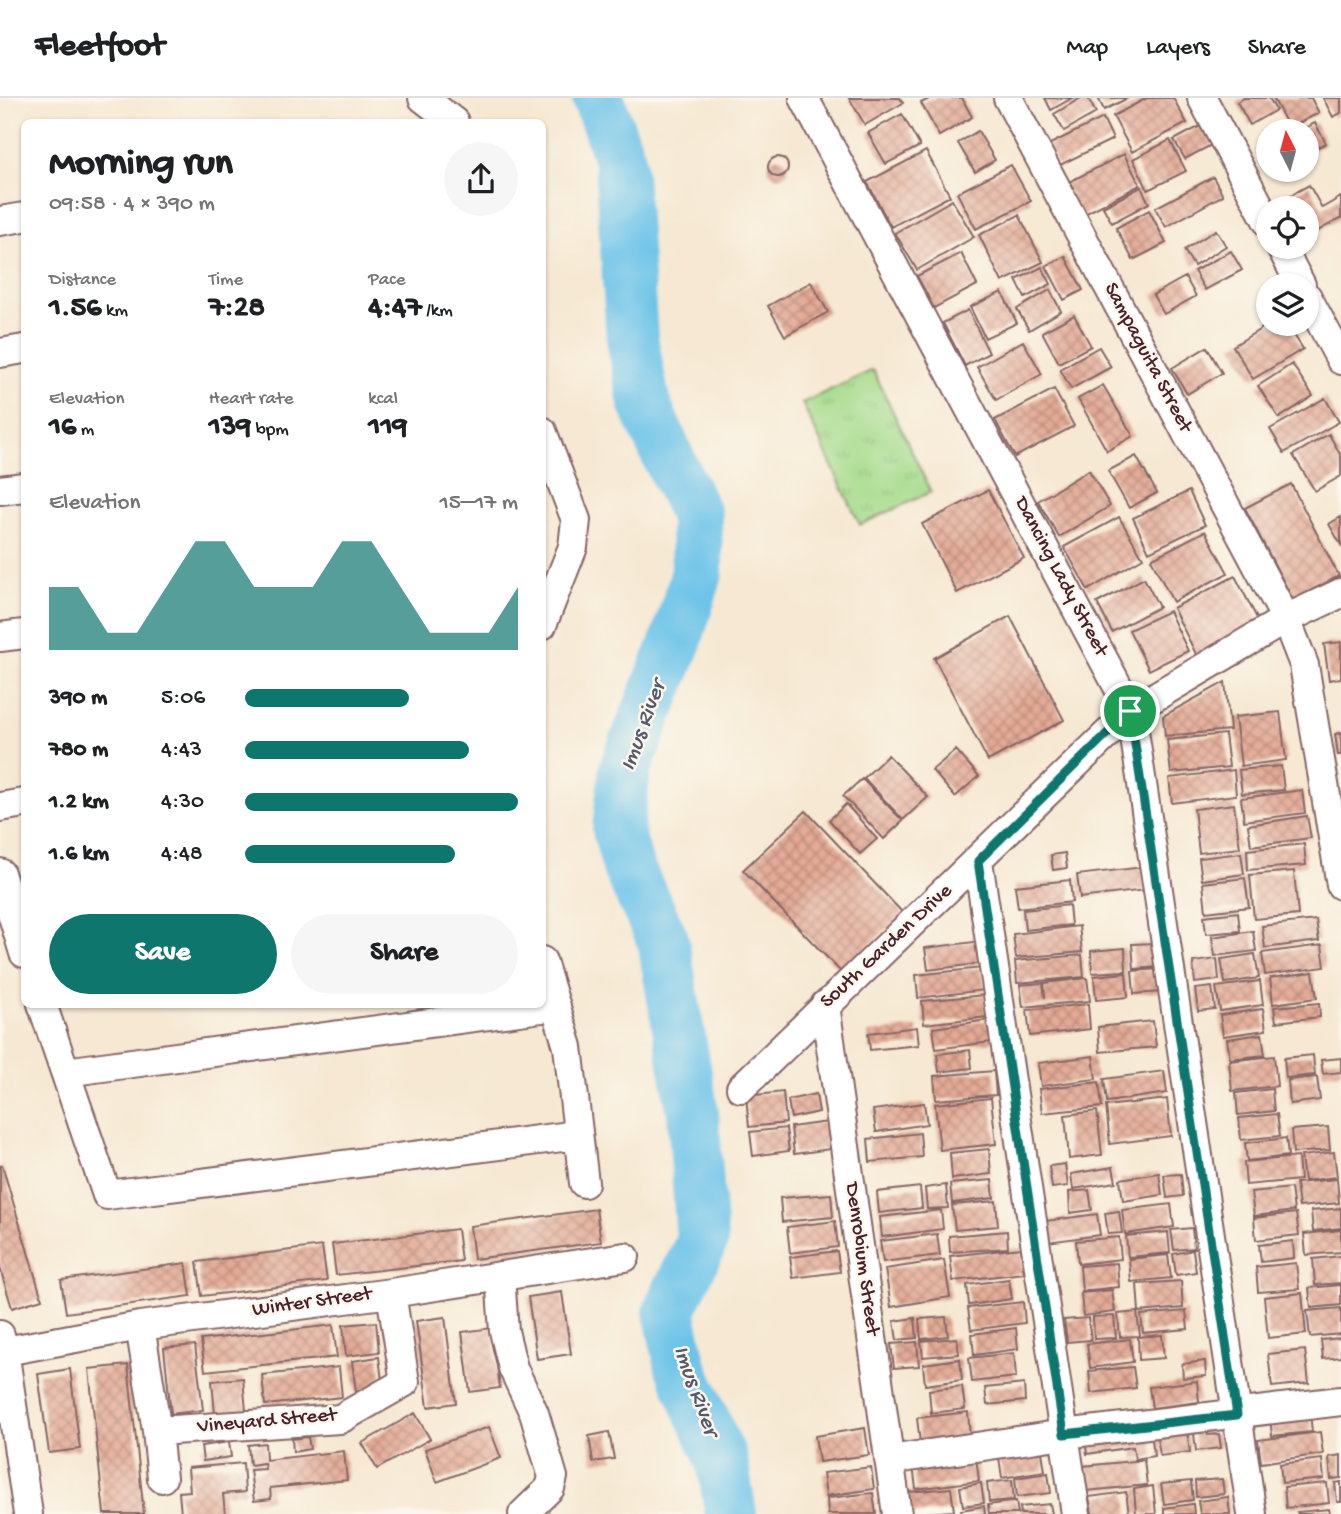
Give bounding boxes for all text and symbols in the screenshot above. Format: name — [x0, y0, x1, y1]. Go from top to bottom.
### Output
text: Fleetfoot — [35, 29, 165, 67]
text: Map — [1066, 34, 1108, 63]
text: Layers — [1146, 34, 1210, 63]
text: Share — [1248, 34, 1306, 63]
north arrow — [1256, 119, 1320, 182]
map controls — [1256, 119, 1319, 336]
button: share — [444, 142, 518, 216]
text: Morning run — [49, 143, 233, 187]
text: 09:58 · 4 × 390 m — [49, 191, 215, 218]
button: locate — [1256, 196, 1319, 259]
text: Distance — [49, 269, 116, 292]
text: Time — [209, 269, 243, 292]
text: Pace — [368, 269, 406, 292]
button: layers — [1256, 273, 1319, 336]
street label: Sampaguita Street — [1097, 279, 1198, 439]
text: 1.56 — [49, 292, 102, 327]
text: 7:28 — [209, 292, 265, 327]
text: 4:47 — [368, 292, 422, 327]
text: km — [102, 300, 128, 323]
text: /km — [422, 300, 453, 323]
text: Elevation — [49, 388, 125, 411]
text: Heart rate — [209, 388, 294, 411]
text: kcal — [368, 388, 398, 411]
text: 16 — [49, 411, 76, 446]
text: 139 — [209, 411, 251, 446]
text: 119 — [368, 411, 408, 446]
text: m — [76, 419, 94, 442]
text: bpm — [251, 419, 289, 442]
text: Elevation — [49, 490, 140, 517]
text: 15–17 m — [439, 490, 518, 517]
street label: Dancing Lady Street — [1007, 491, 1114, 663]
water label: Imus River — [615, 673, 674, 775]
pin — [1100, 681, 1160, 741]
text: 390 m — [49, 685, 107, 712]
text: 5:06 — [161, 685, 205, 712]
icon: arrive — [1111, 692, 1149, 730]
text: 780 m — [49, 737, 108, 764]
text: 4:43 — [161, 737, 202, 764]
text: 1.2 km — [49, 789, 109, 816]
text: 4:30 — [161, 789, 204, 816]
text: 1.6 km — [49, 841, 109, 868]
text: 4:48 — [161, 841, 203, 868]
street label: South Garden Drive — [816, 879, 959, 1015]
button: Save — [49, 914, 277, 994]
button: Share — [291, 914, 518, 994]
street label: Denrobium Street — [838, 1179, 884, 1339]
street label: Winter Street — [251, 1282, 376, 1324]
water label: Imus River — [666, 1342, 725, 1444]
street label: Vineyard Street — [195, 1403, 340, 1441]

